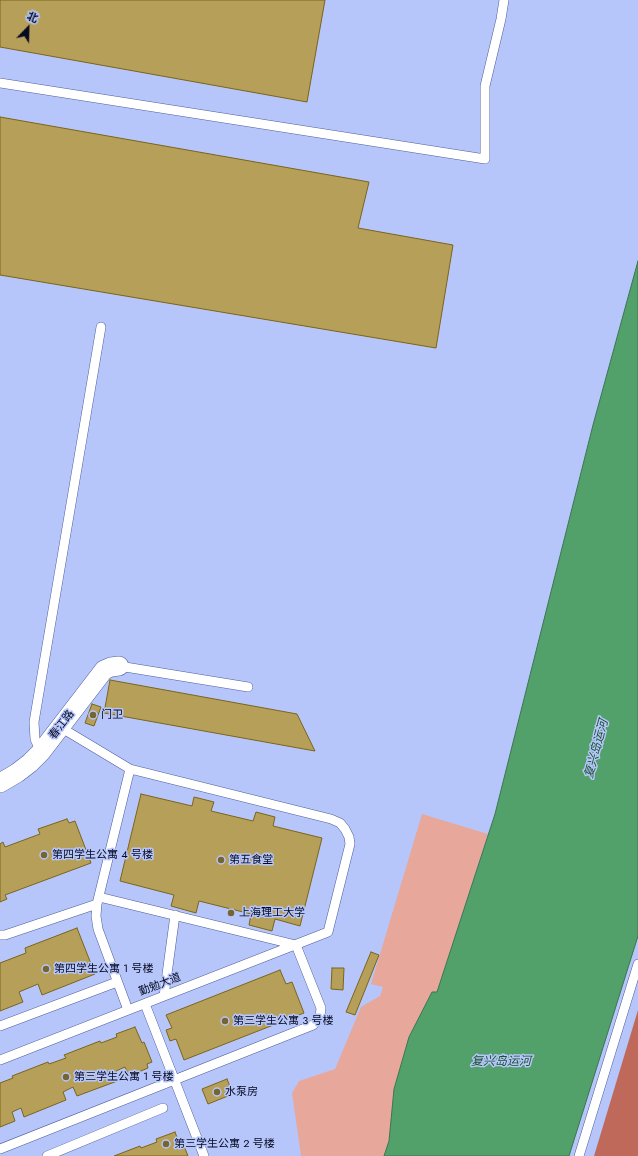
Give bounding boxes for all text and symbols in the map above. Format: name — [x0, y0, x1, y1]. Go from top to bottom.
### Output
text: 北 — [25, 7, 41, 26]
north arrow — [8, 8, 48, 48]
street label: 春江路 — [47, 708, 77, 742]
place label: 门卫 — [101, 708, 123, 722]
marker: 门卫 — [88, 710, 98, 720]
water label: 复兴岛运河 — [582, 718, 612, 780]
place label: 第四学生公寓 4 号楼 — [52, 848, 153, 862]
marker: 第四学生公寓 4 号楼 — [39, 850, 49, 860]
place label: 第五食堂 — [229, 853, 273, 867]
marker: 第五食堂 — [216, 855, 226, 865]
place label: 上海理工大学 — [239, 906, 305, 920]
marker: 上海理工大学 — [226, 908, 236, 918]
place label: 第四学生公寓 1 号楼 — [54, 962, 154, 976]
marker: 第四学生公寓 1 号楼 — [41, 964, 51, 974]
street label: 勤勉大道 — [137, 971, 183, 999]
place label: 第三学生公寓 3 号楼 — [233, 1014, 334, 1028]
marker: 第三学生公寓 3 号楼 — [220, 1016, 230, 1026]
water label: 复兴岛运河 — [471, 1055, 531, 1069]
place label: 第三学生公寓 1 号楼 — [74, 1070, 174, 1084]
marker: 第三学生公寓 1 号楼 — [61, 1072, 71, 1082]
place label: 水泵房 — [225, 1085, 258, 1099]
marker: 水泵房 — [212, 1087, 222, 1097]
place label: 第三学生公寓 2 号楼 — [174, 1137, 275, 1151]
marker: 第三学生公寓 2 号楼 — [161, 1139, 171, 1149]

